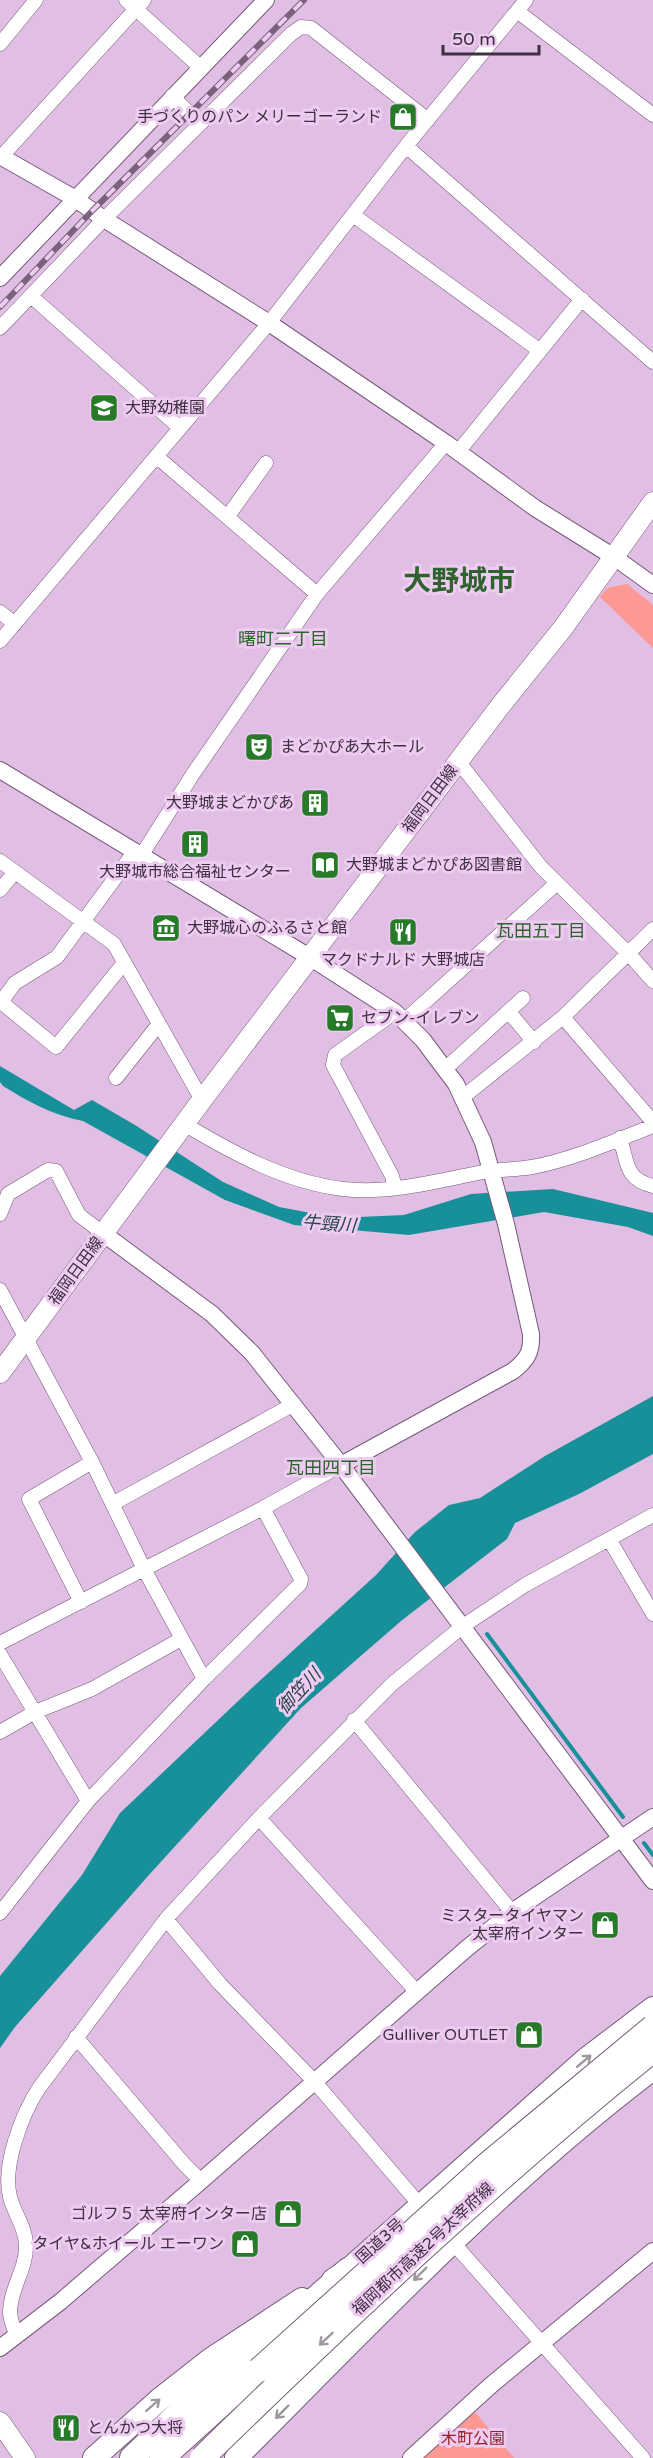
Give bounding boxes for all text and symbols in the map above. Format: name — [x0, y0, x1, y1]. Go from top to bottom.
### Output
scale bar — [443, 18, 539, 56]
text: 50 m — [452, 28, 496, 50]
shop icon: 手づくりのパン メリーゴーランド — [387, 101, 419, 133]
place label: 手づくりのパン メリーゴーランド — [137, 107, 382, 127]
school or university icon: 大野幼稚園 — [88, 392, 120, 424]
place label: 大野幼稚園 — [125, 398, 205, 418]
district label: 大野城市 — [403, 564, 515, 598]
district label: 曙町二丁目 — [238, 628, 328, 650]
theatre icon: まどかぴあ大ホール — [243, 731, 275, 763]
place label: まどかぴあ大ホール — [280, 737, 424, 757]
street label: 福岡日田線 — [398, 761, 462, 837]
building icon: 大野城まどかぴあ — [299, 787, 331, 819]
place label: 大野城まどかぴあ — [166, 793, 294, 813]
building icon: 大野城市総合福祉センター — [179, 828, 211, 860]
library icon: 大野城まどかぴあ図書館 — [309, 849, 341, 881]
place label: 大野城まどかぴあ図書館 — [346, 855, 522, 875]
place label: 大野城市総合福祉センター — [99, 862, 291, 882]
museum icon: 大野城心のふるさと館 — [150, 912, 182, 944]
restaurant icon: マクドナルド 大野城店 — [387, 916, 419, 948]
place label: 大野城心のふるさと館 — [187, 918, 347, 938]
district label: 瓦田五丁目 — [496, 920, 586, 942]
place label: マクドナルド 大野城店 — [321, 950, 485, 970]
supermarket icon: セブン-イレブン — [324, 1002, 356, 1034]
place label: セブン-イレブン — [361, 1008, 480, 1028]
water label: 牛頸川 — [301, 1211, 359, 1237]
street label: 福岡日田線 — [44, 1233, 108, 1309]
district label: 瓦田四丁目 — [286, 1457, 376, 1479]
water label: 御笠川 — [273, 1662, 327, 1718]
place label: ミスタータイヤマン 太宰府インター — [440, 1906, 584, 1944]
shop icon: ミスタータイヤマン 太宰府インター — [589, 1909, 621, 1941]
shop icon: Gulliver OUTLET — [513, 2019, 545, 2051]
place label: Gulliver OUTLET — [382, 2025, 508, 2045]
one-way arrow — [576, 2055, 592, 2068]
street label: 福岡都市高速2号太宰府線 — [348, 2178, 498, 2320]
shop icon: ゴルフ５ 太宰府インター店 — [272, 2198, 304, 2230]
place label: ゴルフ５ 太宰府インター店 — [71, 2204, 267, 2224]
street label: 国道3号 — [352, 2214, 408, 2268]
shop icon: タイヤ&ホイール エーワン — [229, 2228, 261, 2260]
place label: タイヤ&ホイール エーワン — [33, 2234, 224, 2254]
one-way arrow — [413, 2267, 428, 2282]
one-way arrow — [319, 2332, 334, 2346]
one-way arrow — [146, 2398, 161, 2412]
one-way arrow — [275, 2404, 289, 2419]
restaurant icon: とんかつ大将 — [50, 2412, 82, 2444]
place label: とんかつ大将 — [87, 2418, 183, 2438]
park label: 木町公園 — [441, 2429, 505, 2449]

